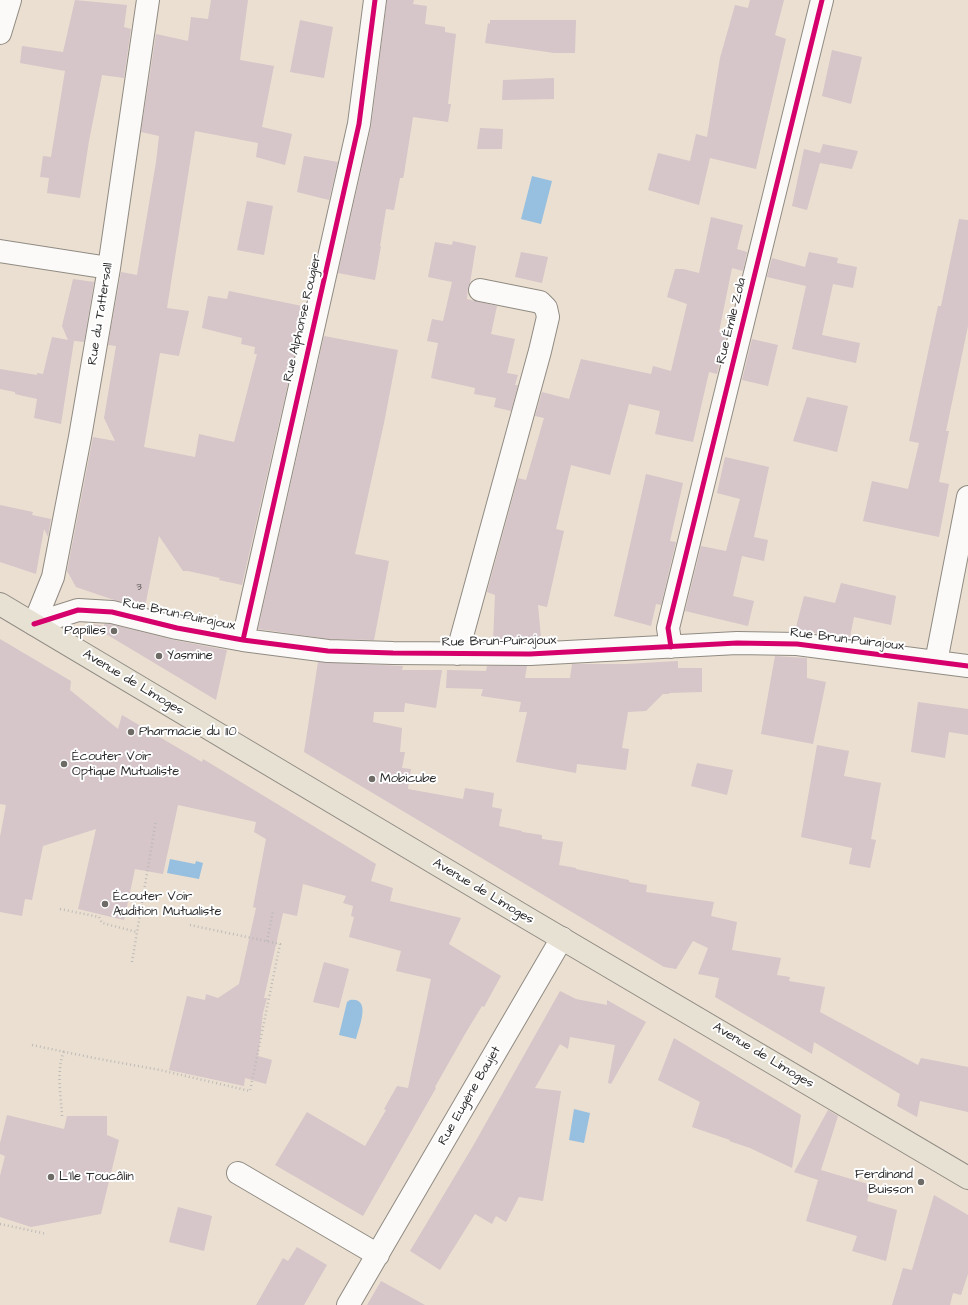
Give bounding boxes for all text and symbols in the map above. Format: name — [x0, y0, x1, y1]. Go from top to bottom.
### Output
street label: Rue Alphonse Rougier — [281, 253, 325, 383]
street label: Rue du Tattersall — [85, 262, 117, 366]
street label: Rue Émile Zola — [714, 276, 750, 366]
house number: 3 — [136, 581, 142, 595]
street label: Rue Brun-Puirajoux — [121, 595, 237, 635]
place label: Papilles — [64, 623, 106, 639]
street label: Rue Brun-Puirajoux — [789, 625, 905, 655]
marker: Papilles — [109, 626, 119, 636]
street label: Rue Brun-Puirajoux — [442, 633, 556, 651]
street label: Avenue de Limoges — [80, 647, 186, 719]
place label: Yasmine — [167, 648, 213, 664]
marker: Yasmine — [154, 651, 164, 661]
place label: Pharmacie du 110 — [139, 724, 237, 740]
marker: Pharmacie du 110 — [126, 727, 136, 737]
place label: Écouter Voir Optique Mutualiste — [72, 749, 179, 780]
marker: Écouter Voir Optique Mutualiste — [59, 759, 69, 769]
place label: Mobicube — [380, 771, 436, 787]
marker: Mobicube — [367, 774, 377, 784]
street label: Avenue de Limoges — [430, 856, 536, 928]
place label: Écouter Voir Audition Mutualiste — [113, 889, 221, 920]
marker: Écouter Voir Audition Mutualiste — [100, 899, 110, 909]
street label: Avenue de Limoges — [710, 1020, 816, 1092]
street label: Rue Eugène Baujet — [435, 1044, 505, 1148]
place label: Ferdinand Buisson — [855, 1167, 913, 1198]
place label: L’Ile Toucâlin — [59, 1169, 134, 1185]
marker: L’Ile Toucâlin — [46, 1172, 56, 1182]
marker: Ferdinand Buisson — [916, 1177, 926, 1187]

